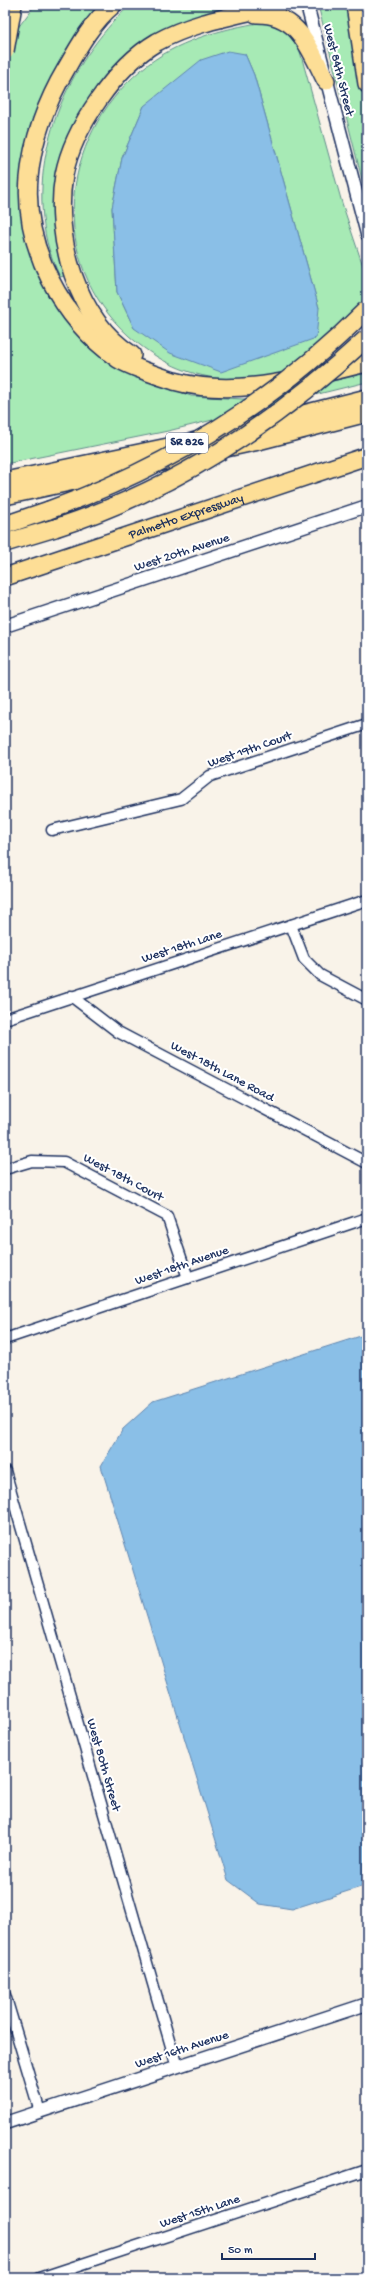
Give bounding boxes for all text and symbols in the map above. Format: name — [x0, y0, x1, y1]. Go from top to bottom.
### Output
street label: West 84th Street — [319, 22, 357, 119]
road number: SR 826 — [166, 433, 208, 453]
street label: Palmetto Expressway — [126, 490, 246, 543]
street label: West 20th Avenue — [133, 530, 232, 575]
street label: West 19th Court — [206, 728, 296, 771]
street label: West 18th Lane — [140, 927, 224, 967]
street label: West 18th Lane Road — [168, 1038, 278, 1106]
street label: West 18th Court — [80, 1151, 167, 1206]
street label: West 18th Avenue — [133, 1243, 231, 1289]
street label: West 80th Street — [83, 1717, 124, 1815]
street label: West 16th Avenue — [133, 2028, 231, 2072]
street label: West 15th Lane — [158, 2192, 242, 2232]
scale bar — [222, 2235, 315, 2261]
text: 50 m — [228, 2244, 253, 2258]

